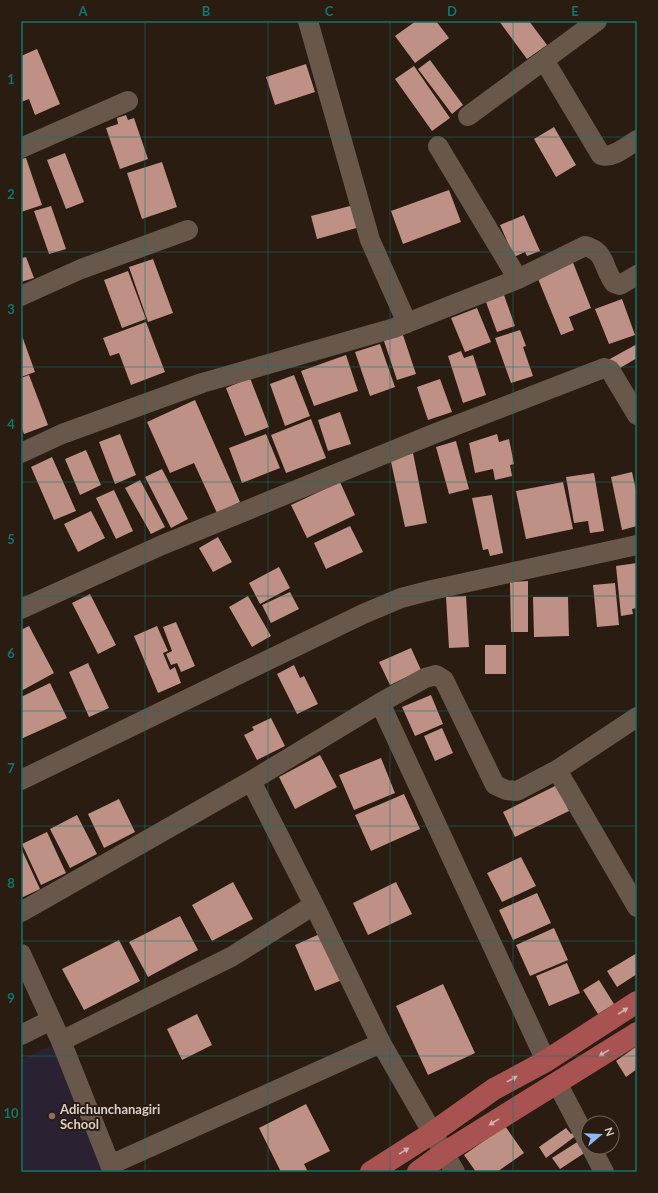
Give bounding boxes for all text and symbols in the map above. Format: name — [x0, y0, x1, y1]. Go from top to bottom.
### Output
text: A — [77, 3, 88, 19]
text: B — [202, 3, 211, 19]
text: C — [325, 3, 334, 19]
text: D — [447, 3, 457, 19]
text: E — [571, 3, 579, 19]
text: 1 — [7, 71, 15, 87]
text: 2 — [7, 186, 15, 202]
text: 3 — [7, 301, 15, 317]
text: 4 — [7, 416, 15, 432]
text: 5 — [7, 531, 15, 547]
text: 6 — [7, 645, 15, 661]
text: 7 — [7, 760, 15, 776]
text: 8 — [7, 875, 15, 891]
text: 9 — [7, 990, 15, 1006]
one-way arrow — [618, 1007, 628, 1015]
one-way arrow — [598, 1050, 610, 1057]
one-way arrow — [506, 1076, 518, 1082]
place label: Adichunchanagiri School — [59, 1101, 160, 1132]
text: 10 — [3, 1105, 19, 1121]
marker: Adichunchanagiri School — [47, 1111, 57, 1121]
north arrow — [580, 1115, 620, 1155]
one-way arrow — [488, 1119, 500, 1126]
text: N — [602, 1125, 617, 1138]
one-way arrow — [398, 1147, 410, 1154]

